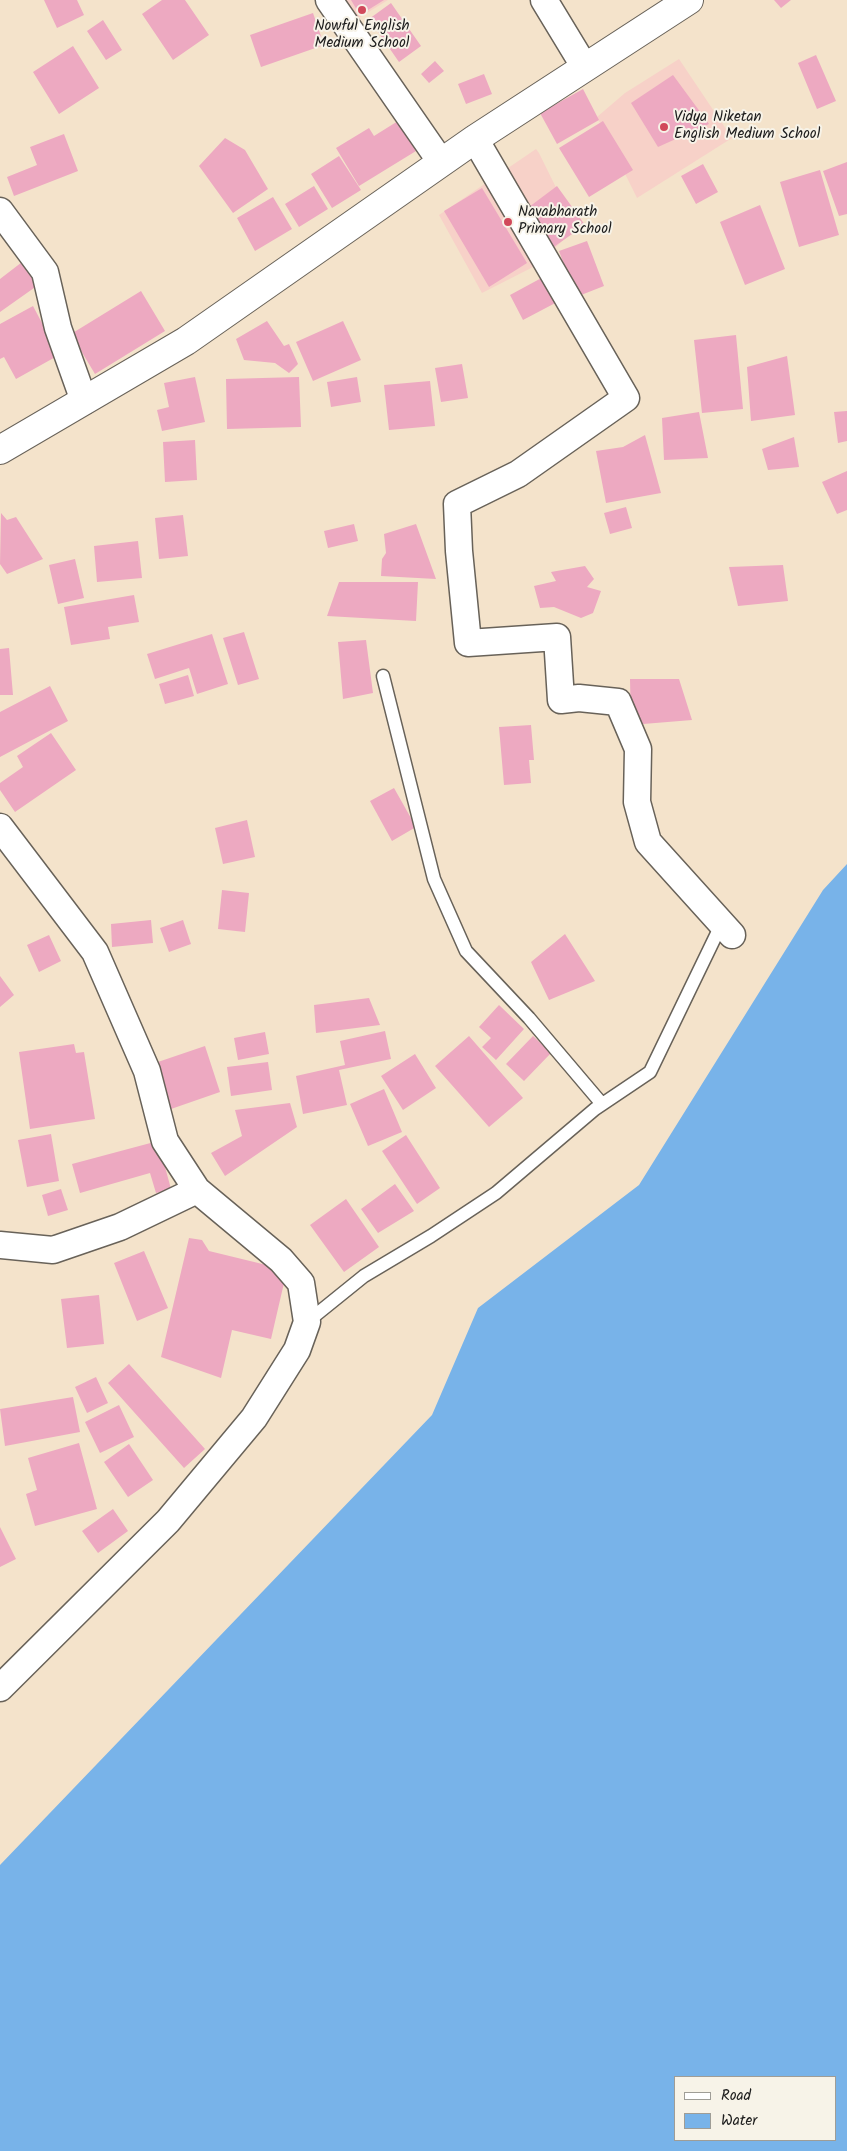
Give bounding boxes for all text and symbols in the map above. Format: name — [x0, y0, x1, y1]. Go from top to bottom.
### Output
marker: Nowful English Medium School — [356, 4, 368, 16]
place label: Nowful English Medium School — [314, 18, 410, 53]
place label: Vidya Niketan English Medium School — [674, 109, 820, 144]
marker: Vidya Niketan English Medium School — [658, 121, 670, 133]
place label: Navabharath Primary School — [518, 204, 612, 239]
marker: Navabharath Primary School — [502, 216, 514, 228]
legend — [674, 2076, 837, 2141]
text: Road — [721, 2084, 751, 2108]
text: Water — [721, 2109, 757, 2133]

